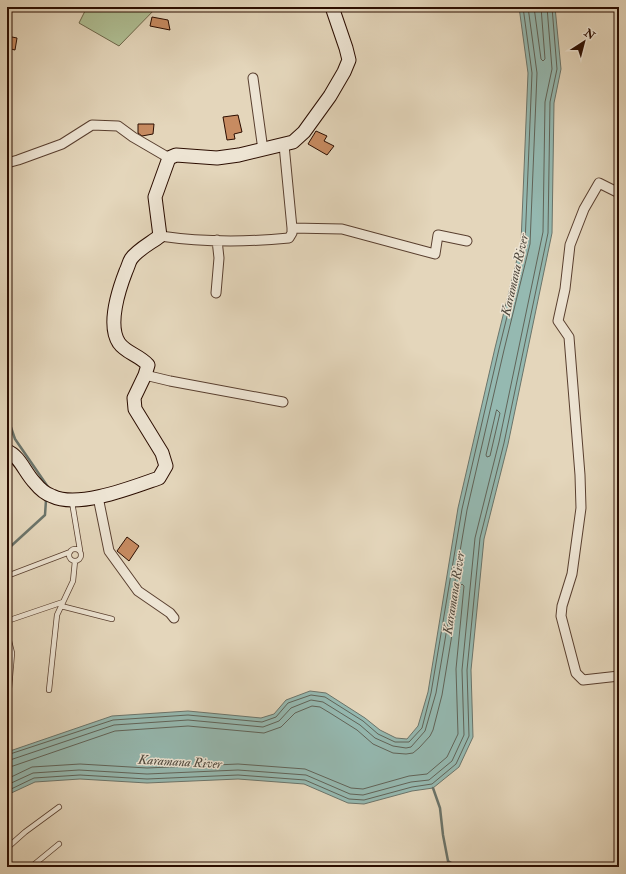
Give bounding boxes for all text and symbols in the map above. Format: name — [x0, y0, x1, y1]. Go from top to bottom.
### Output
north arrow — [564, 22, 604, 62]
text: N — [581, 26, 598, 43]
water label: Karamana River — [498, 231, 532, 319]
water label: Karamana River — [439, 549, 469, 637]
water label: Karamana River — [137, 752, 223, 772]

